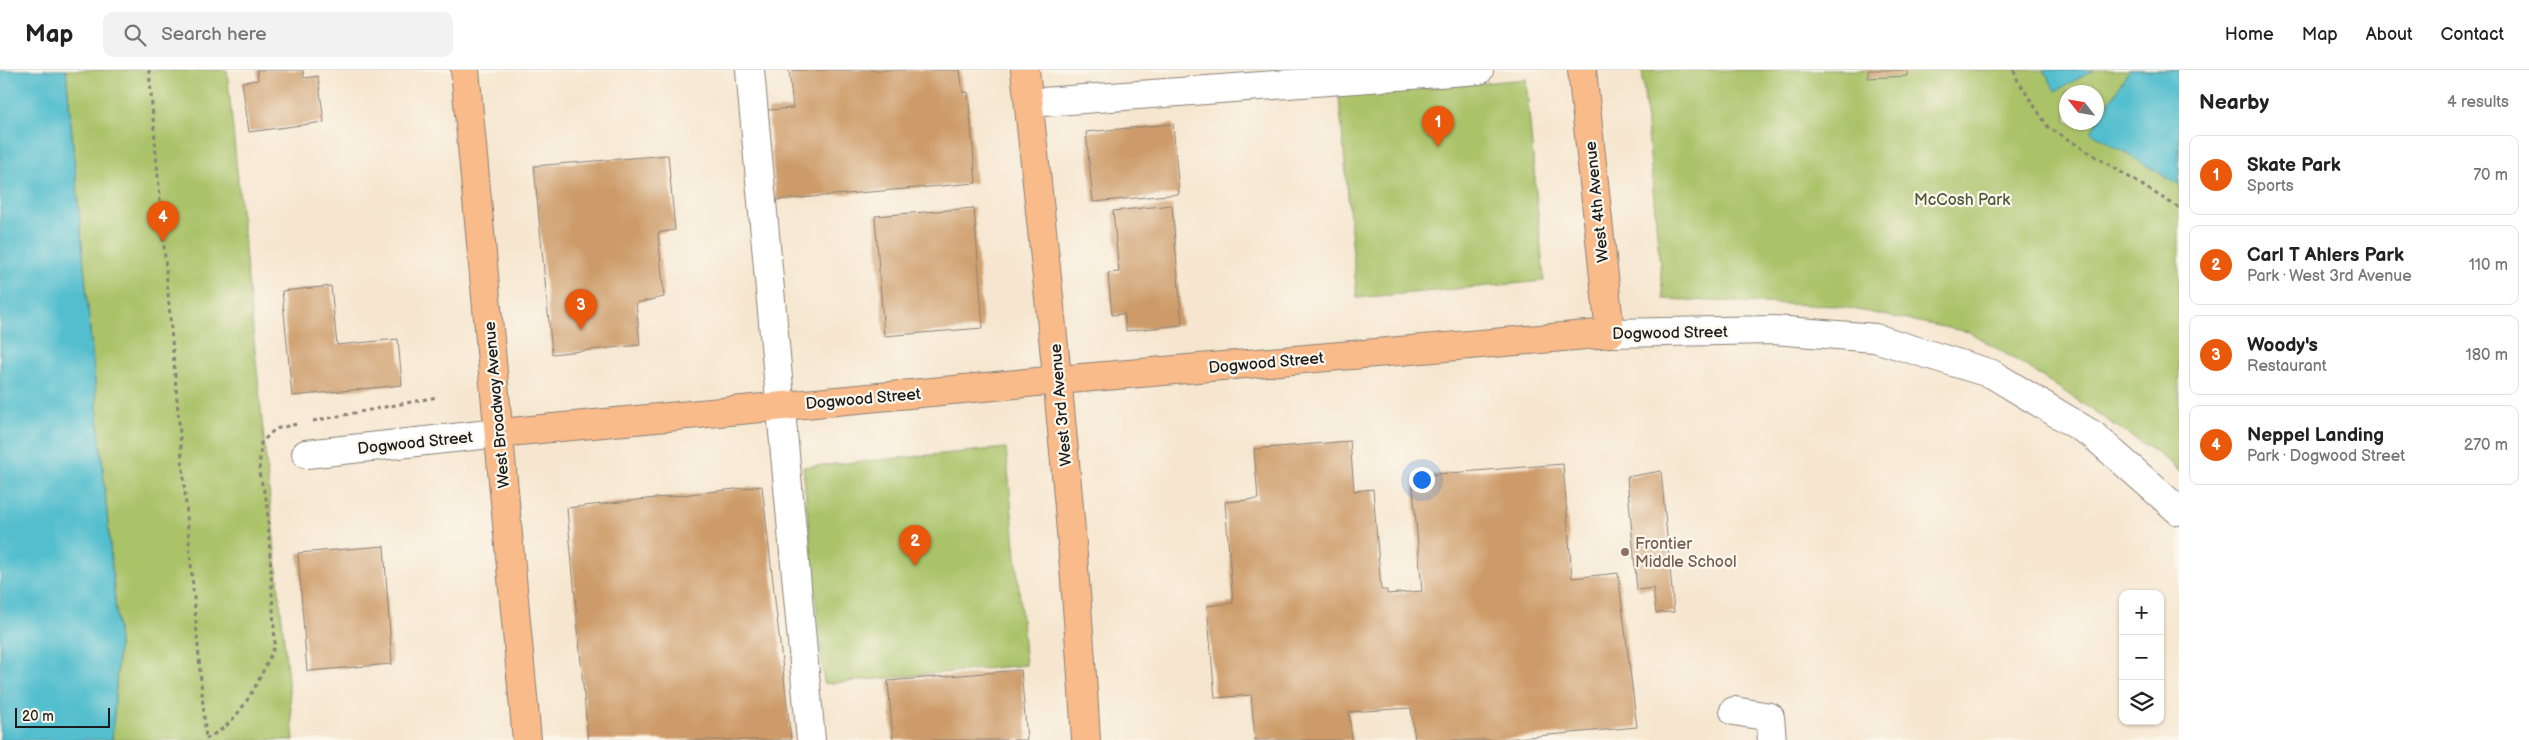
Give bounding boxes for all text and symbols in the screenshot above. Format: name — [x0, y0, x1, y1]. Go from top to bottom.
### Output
search box — [103, 12, 453, 57]
text: Map — [25, 20, 73, 49]
icon: search — [121, 21, 149, 49]
text: Search here — [161, 23, 267, 46]
text: Home — [2225, 24, 2274, 45]
text: Map — [2302, 24, 2338, 45]
text: About — [2366, 24, 2413, 45]
text: Contact — [2441, 24, 2504, 45]
north arrow — [2059, 85, 2104, 130]
text: Nearby — [2199, 90, 2269, 115]
text: 4 results — [2447, 93, 2509, 112]
pin: 1 — [1422, 106, 1454, 147]
street label: West 4th Avenue — [1582, 140, 1613, 263]
text: Skate Park — [2247, 154, 2341, 177]
text: 1 — [2213, 166, 2219, 185]
text: 70 m — [2473, 166, 2508, 185]
text: Sports — [2247, 177, 2294, 196]
park label: McCosh Park — [1914, 191, 2010, 210]
pin: 4 — [147, 201, 179, 242]
text: Carl T Ahlers Park — [2247, 244, 2404, 267]
text: 2 — [2211, 256, 2221, 275]
text: 110 m — [2469, 256, 2508, 275]
text: Park · West 3rd Avenue — [2247, 267, 2412, 286]
pin: 3 — [565, 289, 597, 330]
street label: West Broadway Avenue — [481, 320, 514, 489]
street label: Dogwood Street — [1612, 323, 1728, 344]
text: Woody's — [2247, 334, 2318, 357]
street label: West 3rd Avenue — [1047, 342, 1076, 467]
text: 3 — [2211, 346, 2221, 365]
text: 180 m — [2466, 346, 2508, 365]
street label: Dogwood Street — [1208, 349, 1325, 378]
text: Restaurant — [2247, 357, 2327, 376]
street label: Dogwood Street — [805, 385, 922, 414]
text: Neppel Landing — [2247, 424, 2384, 447]
street label: Dogwood Street — [357, 428, 474, 459]
text: 4 — [2211, 436, 2221, 455]
text: 270 m — [2464, 436, 2508, 455]
text: Park · Dogwood Street — [2247, 447, 2405, 466]
your location — [1409, 467, 1435, 493]
pin: 2 — [899, 525, 931, 566]
place label: Frontier Middle School — [1635, 535, 1737, 572]
marker: Frontier Middle School — [1619, 546, 1631, 558]
map controls — [2119, 590, 2164, 725]
button: + — [2119, 590, 2164, 635]
button: − — [2119, 635, 2164, 680]
button: layers — [2119, 680, 2164, 725]
scale bar — [15, 705, 110, 728]
text: 20 m — [22, 708, 54, 725]

